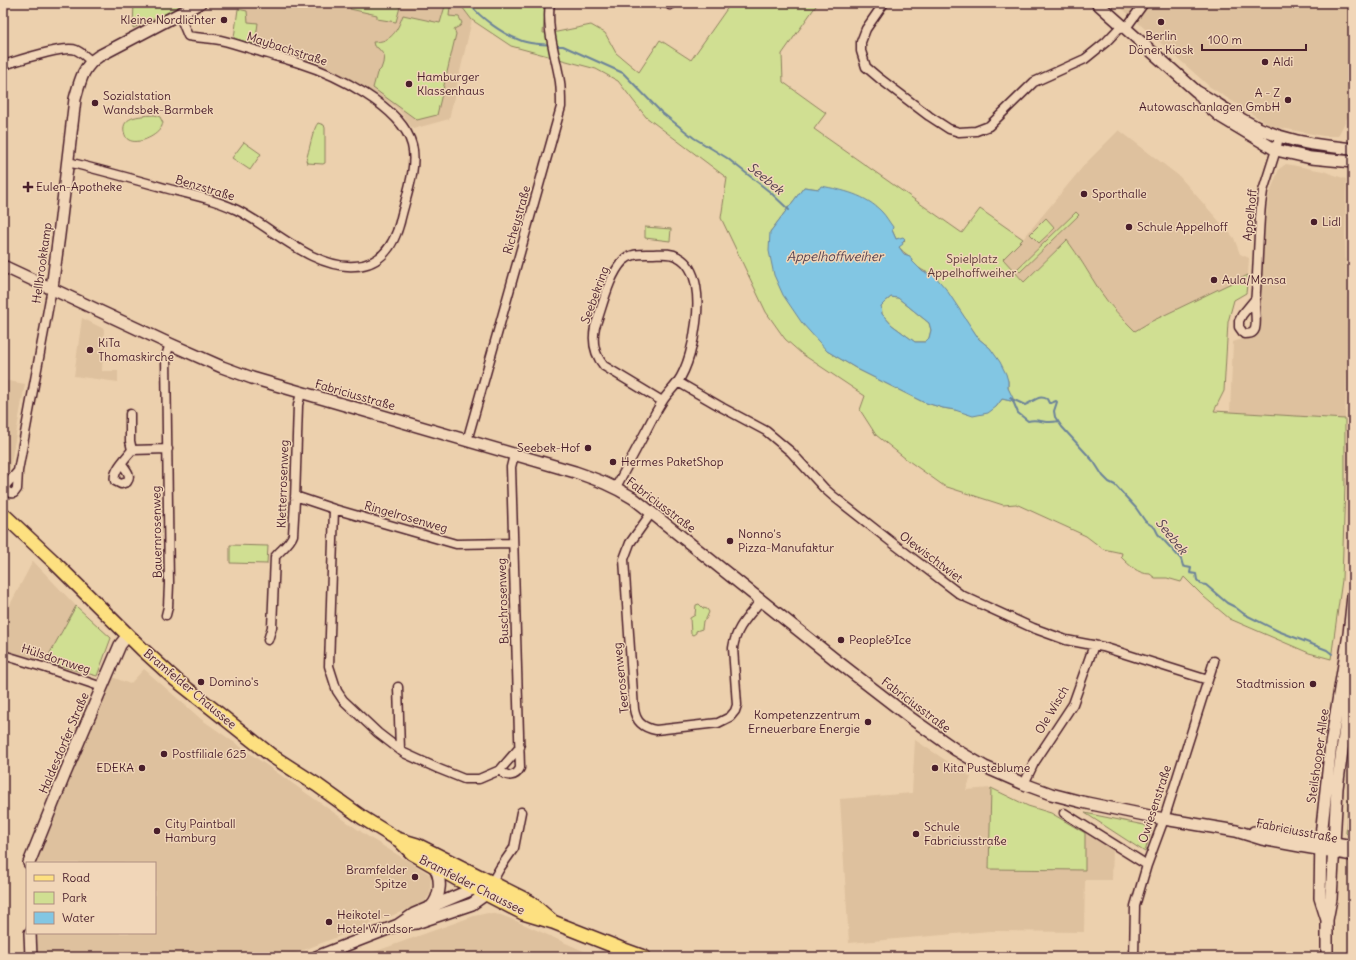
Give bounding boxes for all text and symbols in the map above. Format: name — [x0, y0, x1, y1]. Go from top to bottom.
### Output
place label: Kleine Nordlichter — [120, 12, 216, 27]
marker: Kleine Nordlichter — [219, 15, 229, 25]
marker: Berlin Döner Kiosk — [1156, 17, 1166, 27]
scale bar — [1202, 26, 1306, 52]
street label: Maybachstraße — [245, 28, 329, 69]
place label: Berlin Döner Kiosk — [1129, 28, 1193, 57]
text: 100 m — [1208, 32, 1242, 47]
place label: Aldi — [1273, 54, 1293, 69]
marker: Aldi — [1260, 57, 1270, 67]
place label: Hamburger Klassenhaus — [417, 69, 484, 98]
marker: Hamburger Klassenhaus — [404, 79, 414, 89]
place label: A - Z Autowaschanlagen GmbH — [1139, 85, 1280, 114]
place label: Sozialstation Wandsbek-Barmbek — [103, 88, 213, 117]
marker: A - Z Autowaschanlagen GmbH — [1283, 95, 1293, 105]
marker: Sozialstation Wandsbek-Barmbek — [90, 98, 100, 108]
water label: Seebek — [744, 159, 788, 199]
street label: Benzstraße — [174, 171, 237, 204]
place label: Eulen-Apotheke — [36, 179, 122, 194]
marker: Eulen-Apotheke — [23, 182, 33, 192]
street label: Richeystraße — [500, 184, 533, 256]
place label: Sporthalle — [1092, 186, 1147, 201]
street label: Appelhoff — [1239, 187, 1260, 242]
marker: Sporthalle — [1079, 189, 1089, 199]
place label: Lidl — [1322, 214, 1341, 229]
marker: Lidl — [1309, 217, 1319, 227]
place label: Schule Appelhoff — [1137, 219, 1229, 234]
street label: Hellbrookkamp — [28, 221, 55, 304]
marker: Schule Appelhoff — [1124, 222, 1134, 232]
water label: Appelhoffweiher — [787, 248, 885, 265]
park label: Spielplatz Appelhoffweiher — [928, 251, 1017, 280]
street label: Seebekring — [577, 264, 612, 326]
place label: Aula/Mensa — [1222, 272, 1286, 287]
marker: Aula/Mensa — [1209, 275, 1219, 285]
place label: KiTa Thomaskirche — [98, 335, 174, 364]
marker: KiTa Thomaskirche — [85, 345, 95, 355]
street label: Fabriciusstraße — [313, 376, 397, 413]
street label: Kletterrosenweg — [273, 439, 292, 529]
place label: Seebek-Hof — [517, 440, 581, 455]
marker: Seebek-Hof — [583, 443, 593, 453]
place label: Hermes PaketShop — [621, 454, 724, 469]
marker: Hermes PaketShop — [608, 457, 618, 467]
street label: Fabriciusstraße — [624, 474, 699, 535]
street label: Bauernrosenweg — [148, 485, 165, 579]
street label: Ringelrosenweg — [363, 497, 450, 536]
water label: Seebek — [1152, 515, 1192, 559]
place label: Nonno's Pizza-Manufaktur — [738, 526, 834, 555]
street label: Olewischtwiet — [897, 528, 966, 585]
marker: Nonno's Pizza-Manufaktur — [725, 536, 735, 546]
street label: Buschrosenweg — [493, 558, 512, 644]
place label: People&Ice — [849, 632, 911, 647]
marker: People&Ice — [836, 635, 846, 645]
street label: Hülsdornweg — [20, 640, 93, 677]
street label: Teerosenweg — [609, 642, 632, 714]
street label: Bramfelder Chaussee — [141, 645, 240, 732]
place label: Domino's — [209, 674, 259, 689]
street label: Fabriciusstraße — [879, 674, 954, 735]
place label: Stadtmission — [1236, 676, 1305, 691]
marker: Domino's — [196, 677, 206, 687]
marker: Stadtmission — [1308, 679, 1318, 689]
street label: Ole Wisch — [1031, 683, 1072, 736]
street label: Haldesdorfer Straße — [35, 690, 92, 796]
place label: Kompetenzzentrum Erneuerbare Energie — [748, 707, 860, 736]
street label: Steilshooper Allee — [1303, 708, 1332, 804]
marker: Kompetenzzentrum Erneuerbare Energie — [863, 717, 873, 727]
place label: Postfiliale 625 — [172, 746, 247, 761]
marker: Postfiliale 625 — [159, 749, 169, 759]
place label: EDEKA — [96, 760, 134, 775]
place label: Kita Pusteblume — [943, 760, 1030, 775]
marker: EDEKA — [137, 763, 147, 773]
marker: Kita Pusteblume — [930, 763, 940, 773]
street label: Owiesenstraße — [1135, 763, 1174, 845]
street label: Fabriciusstraße — [1255, 815, 1339, 846]
place label: City Paintball Hamburg — [165, 816, 236, 845]
place label: Schule Fabriciusstraße — [924, 819, 1007, 848]
marker: City Paintball Hamburg — [152, 826, 162, 836]
marker: Schule Fabriciusstraße — [911, 829, 921, 839]
street label: Bramfelder Chaussee — [417, 851, 527, 918]
legend — [26, 862, 156, 934]
place label: Bramfelder Spitze — [346, 862, 407, 891]
text: Road — [62, 870, 90, 885]
marker: Bramfelder Spitze — [410, 872, 420, 882]
text: Park — [62, 890, 87, 905]
place label: Heikotel – Hotel Windsor — [337, 907, 413, 936]
text: Water — [62, 910, 95, 925]
marker: Heikotel – Hotel Windsor — [324, 917, 334, 927]

